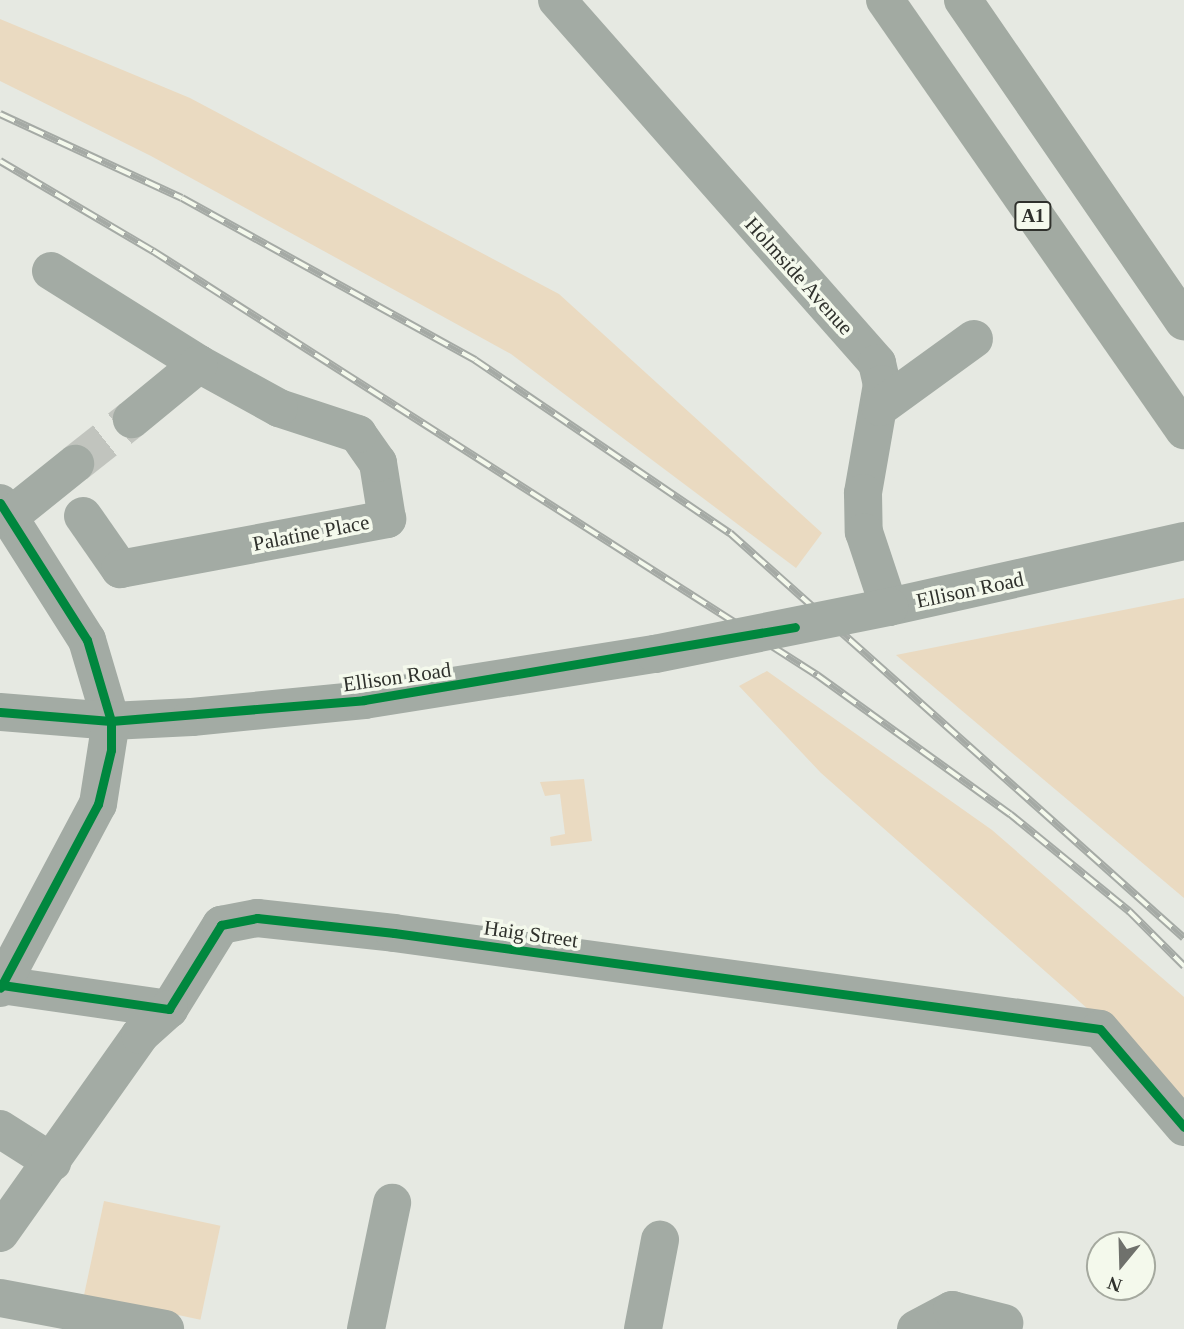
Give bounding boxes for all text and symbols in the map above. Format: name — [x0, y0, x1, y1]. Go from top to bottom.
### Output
road number: A1 — [1014, 200, 1052, 232]
street label: Holmside Avenue — [739, 212, 859, 340]
street label: Palatine Place — [250, 509, 372, 557]
street label: Ellison Road — [914, 566, 1026, 614]
street label: Ellison Road — [341, 657, 453, 697]
street label: Haig Street — [482, 915, 580, 953]
north arrow — [1086, 1231, 1156, 1301]
text: N — [1105, 1272, 1125, 1297]

